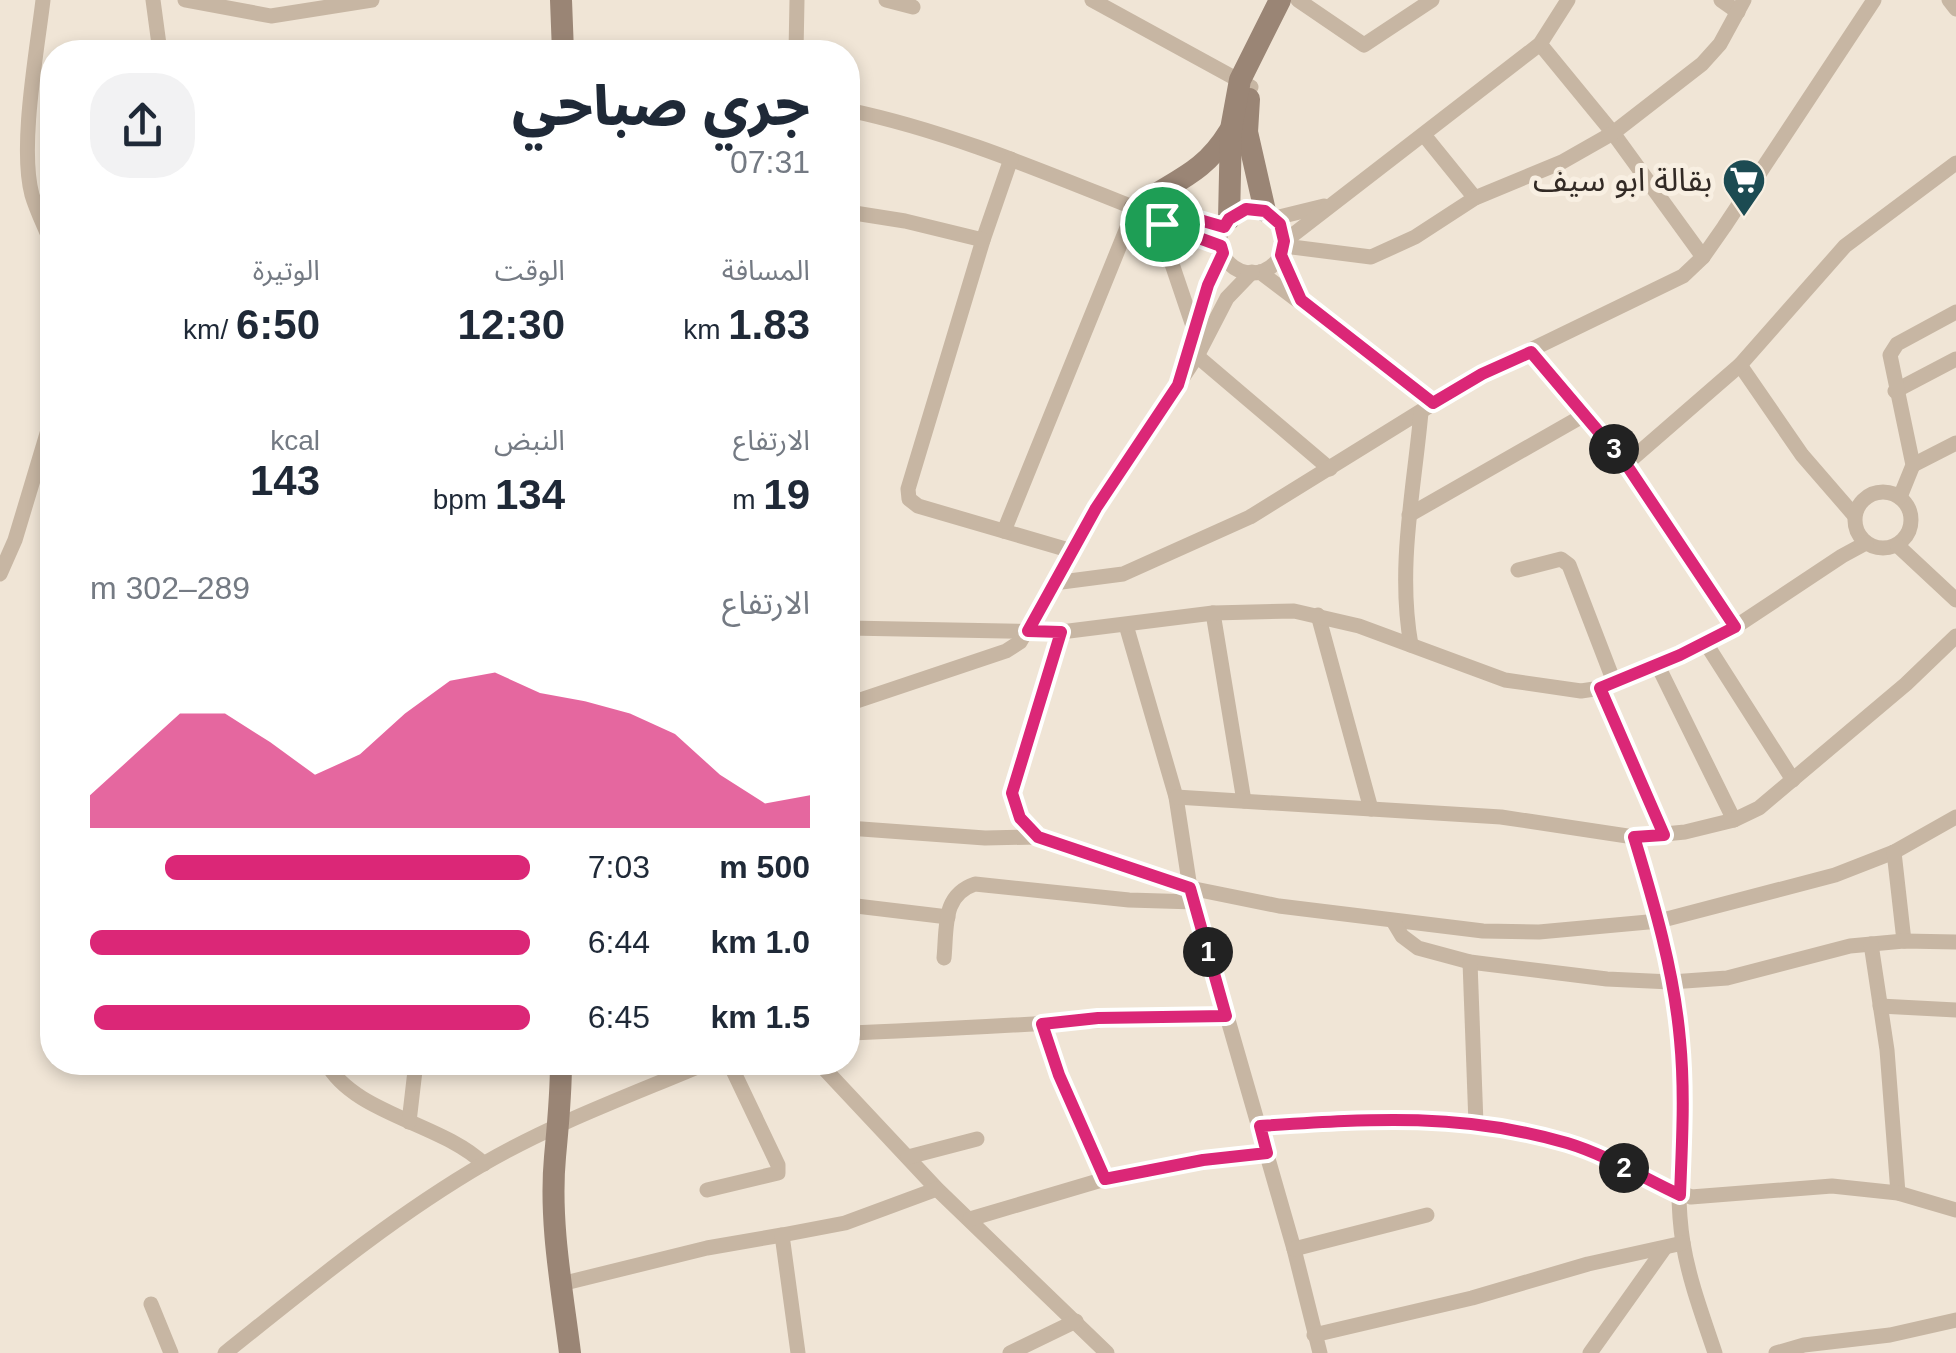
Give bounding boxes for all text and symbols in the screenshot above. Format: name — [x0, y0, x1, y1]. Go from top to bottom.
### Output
button: share — [90, 73, 195, 178]
text: جري صباحي — [512, 75, 810, 137]
text: 07:31 — [730, 144, 810, 180]
supermarket icon: بقالة ابو سيف — [1721, 157, 1767, 218]
place label: بقالة ابو سيف — [1533, 162, 1712, 199]
pin — [1120, 182, 1205, 267]
icon: arrive — [1135, 197, 1190, 252]
text: الوتيرة — [253, 255, 320, 286]
text: الوقت — [495, 255, 565, 286]
text: المسافة — [722, 255, 810, 286]
text: 6:50 — [236, 301, 320, 348]
text: 12:30 — [458, 301, 565, 348]
text: 1.83 — [728, 301, 810, 348]
text: /km — [183, 314, 236, 345]
text: km — [683, 314, 728, 345]
pin: 3 — [1589, 424, 1639, 474]
text: kcal — [270, 425, 320, 456]
text: النبض — [494, 425, 565, 456]
text: الارتفاع — [733, 425, 810, 456]
text: 3 — [1606, 433, 1622, 464]
text: 143 — [250, 457, 320, 504]
text: 134 — [495, 471, 565, 518]
text: 19 — [763, 471, 810, 518]
text: bpm — [433, 484, 495, 515]
text: m — [732, 484, 763, 515]
text: 289–302 m — [90, 570, 250, 606]
text: الارتفاع — [722, 585, 810, 621]
text: 7:03 — [588, 849, 650, 885]
text: 500 m — [719, 849, 810, 885]
text: 6:44 — [588, 924, 650, 960]
text: 1.0 km — [710, 924, 810, 960]
pin: 1 — [1183, 927, 1233, 977]
text: 1 — [1200, 936, 1216, 967]
text: 6:45 — [588, 999, 650, 1035]
text: 1.5 km — [710, 999, 810, 1035]
pin: 2 — [1599, 1143, 1649, 1193]
text: 2 — [1616, 1152, 1632, 1183]

